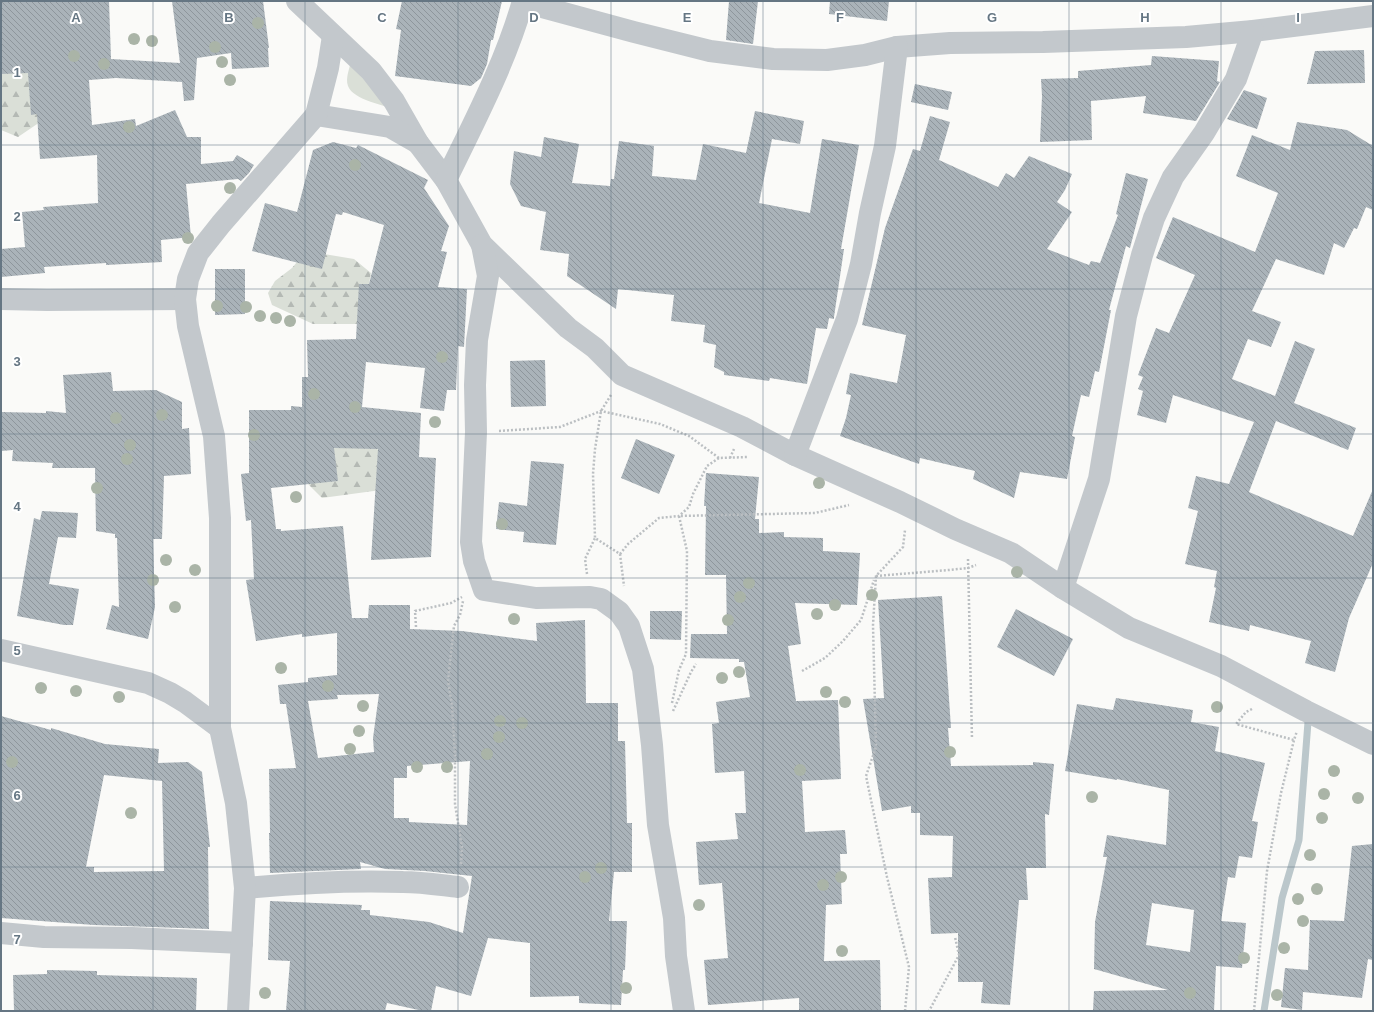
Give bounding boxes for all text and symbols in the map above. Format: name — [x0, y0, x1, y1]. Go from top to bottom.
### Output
text: A — [71, 10, 81, 25]
text: B — [224, 10, 234, 25]
text: C — [377, 10, 387, 25]
text: D — [529, 10, 539, 25]
text: E — [683, 10, 692, 25]
text: F — [836, 10, 844, 25]
text: G — [987, 10, 997, 25]
text: H — [1140, 10, 1150, 25]
text: I — [1296, 10, 1300, 25]
text: 1 — [13, 65, 21, 80]
text: 2 — [13, 209, 21, 224]
text: 3 — [13, 354, 21, 369]
text: 4 — [13, 499, 21, 514]
text: 5 — [13, 643, 21, 658]
text: 6 — [13, 788, 21, 803]
text: 7 — [13, 932, 21, 947]

